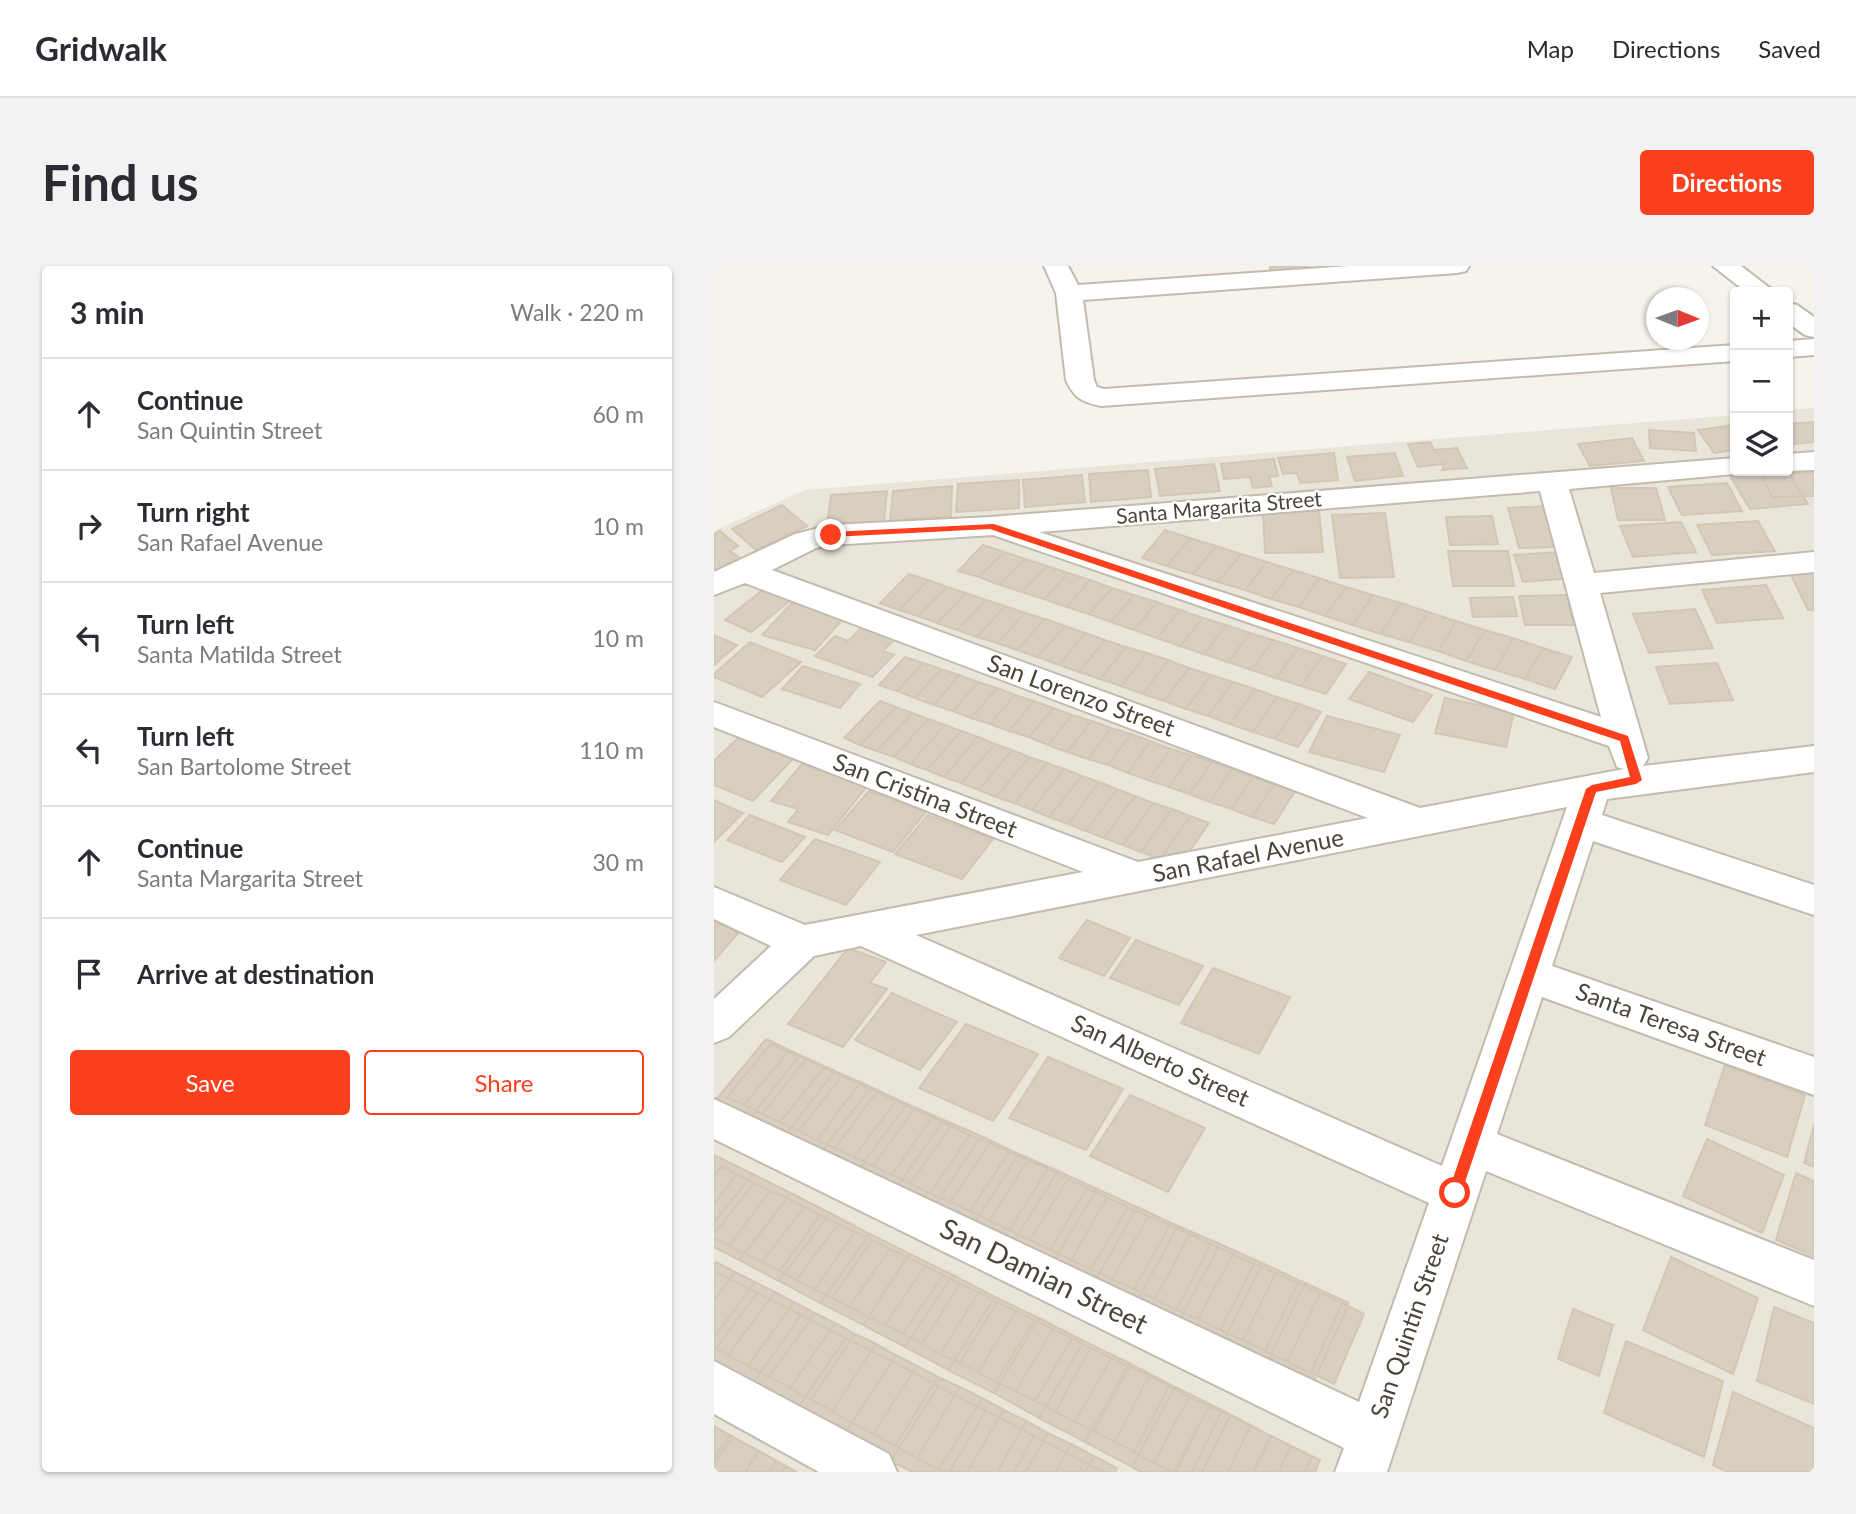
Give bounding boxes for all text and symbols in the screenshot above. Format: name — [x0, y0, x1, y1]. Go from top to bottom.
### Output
text: Gridwalk — [35, 28, 167, 68]
text: Map — [1527, 34, 1574, 63]
text: Directions — [1612, 34, 1720, 63]
text: Saved — [1758, 34, 1821, 63]
button: Directions — [1640, 150, 1814, 215]
text: Find us — [42, 153, 199, 211]
north arrow — [1646, 287, 1709, 350]
map controls — [1730, 287, 1793, 476]
button: + — [1730, 287, 1793, 350]
text: 3 min — [70, 294, 144, 330]
text: Walk · 220 m — [510, 298, 644, 326]
button: − — [1730, 350, 1793, 413]
text: Continue — [137, 384, 243, 416]
icon: ahead — [70, 395, 108, 433]
text: 60 m — [593, 400, 644, 428]
button: layers — [1730, 413, 1793, 476]
text: San Quintin Street — [137, 416, 322, 444]
street label: Santa Margarita Street — [1115, 485, 1323, 528]
text: Turn right — [137, 496, 250, 528]
icon: right — [70, 507, 108, 545]
text: 10 m — [593, 512, 644, 540]
route end — [815, 519, 846, 550]
text: San Rafael Avenue — [137, 528, 323, 556]
text: Turn left — [137, 608, 234, 640]
icon: left — [70, 619, 108, 657]
text: 10 m — [593, 624, 644, 652]
text: Santa Matilda Street — [137, 640, 342, 668]
street label: San Lorenzo Street — [984, 647, 1180, 742]
text: Turn left — [137, 720, 234, 752]
icon: left — [70, 731, 108, 769]
text: 110 m — [579, 736, 644, 764]
street label: San Cristina Street — [829, 746, 1022, 843]
text: San Bartolome Street — [137, 752, 351, 780]
street label: San Rafael Avenue — [1150, 822, 1346, 887]
text: Continue — [137, 832, 243, 864]
icon: ahead — [70, 843, 108, 881]
text: 30 m — [593, 848, 644, 876]
text: Santa Margarita Street — [137, 864, 363, 892]
icon: arrive — [70, 955, 108, 993]
text: Arrive at destination — [137, 958, 374, 990]
street label: Santa Teresa Street — [1572, 976, 1771, 1072]
street label: San Alberto Street — [1067, 1007, 1254, 1112]
button: Save — [70, 1050, 350, 1115]
button: Share — [364, 1050, 644, 1115]
route start — [1439, 1177, 1470, 1208]
street label: San Damian Street — [935, 1210, 1154, 1340]
street label: San Quintin Street — [1363, 1229, 1454, 1422]

